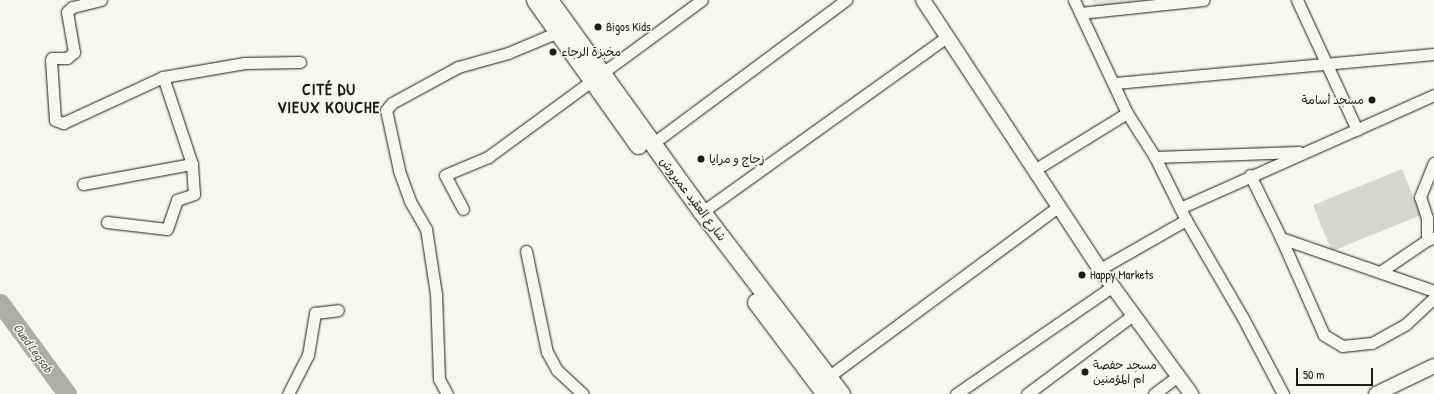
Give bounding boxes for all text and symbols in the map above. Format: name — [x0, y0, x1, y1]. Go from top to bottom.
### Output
place label: Bigos Kids — [606, 20, 651, 34]
marker: Bigos Kids — [593, 22, 603, 32]
place label: مخبزة الرجاء — [561, 45, 621, 59]
marker: مخبزة الرجاء — [548, 47, 558, 57]
district label: CITÉ DU VIEUX KOUCHE — [277, 79, 381, 117]
place label: مسجد أسامة — [1302, 93, 1364, 107]
marker: مسجد أسامة — [1367, 95, 1377, 105]
place label: زجاج و مرايا — [709, 152, 765, 166]
street label: شارع العقيد عميروش — [657, 154, 729, 244]
marker: زجاج و مرايا — [696, 154, 706, 164]
place label: Happy Markets — [1090, 268, 1153, 282]
marker: Happy Markets — [1077, 270, 1087, 280]
water label: Oued Legsob — [10, 320, 56, 376]
place label: مسجد حفصة ام المؤمنين — [1093, 358, 1157, 386]
scale bar — [1298, 360, 1375, 386]
text: 50 m — [1303, 366, 1324, 383]
marker: مسجد حفصة ام المؤمنين — [1080, 367, 1090, 377]

